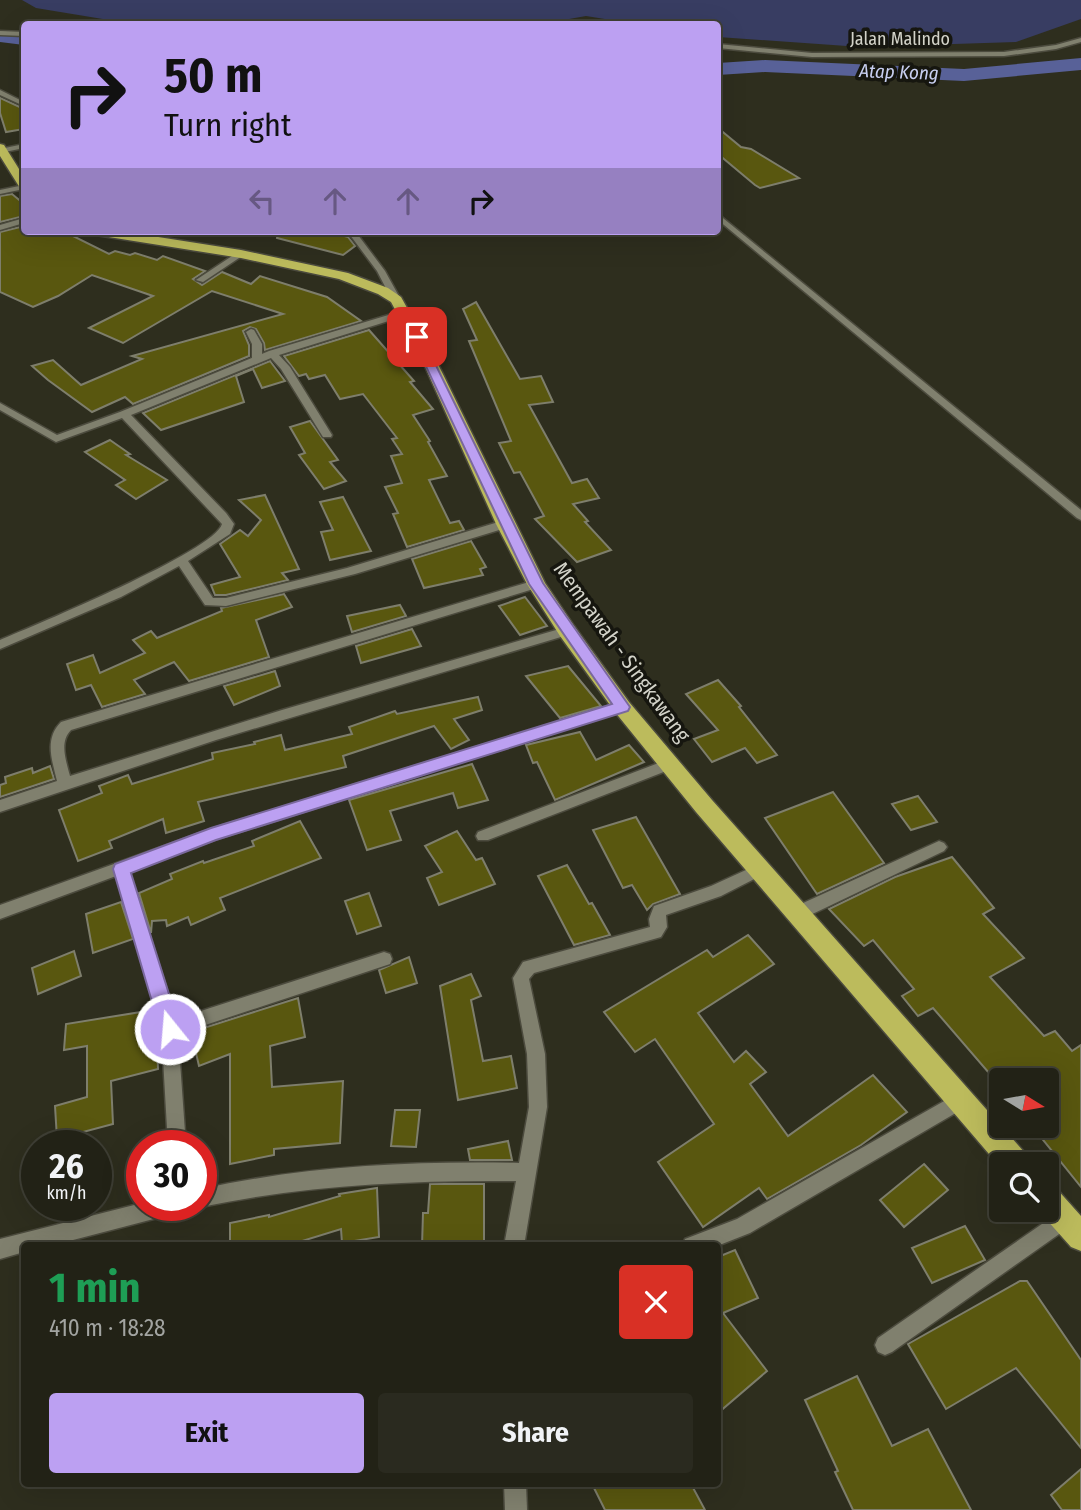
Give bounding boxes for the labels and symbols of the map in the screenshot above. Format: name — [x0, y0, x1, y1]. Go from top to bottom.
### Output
street label: Jalan Malindo — [850, 28, 950, 50]
water label: Atap Kong — [858, 59, 939, 85]
pin — [387, 307, 447, 367]
street label: Mempawah - Singkawang — [548, 557, 696, 747]
position arrow — [133, 992, 207, 1066]
north arrow — [989, 1068, 1059, 1138]
speed limit sign: 30 — [126, 1130, 217, 1221]

